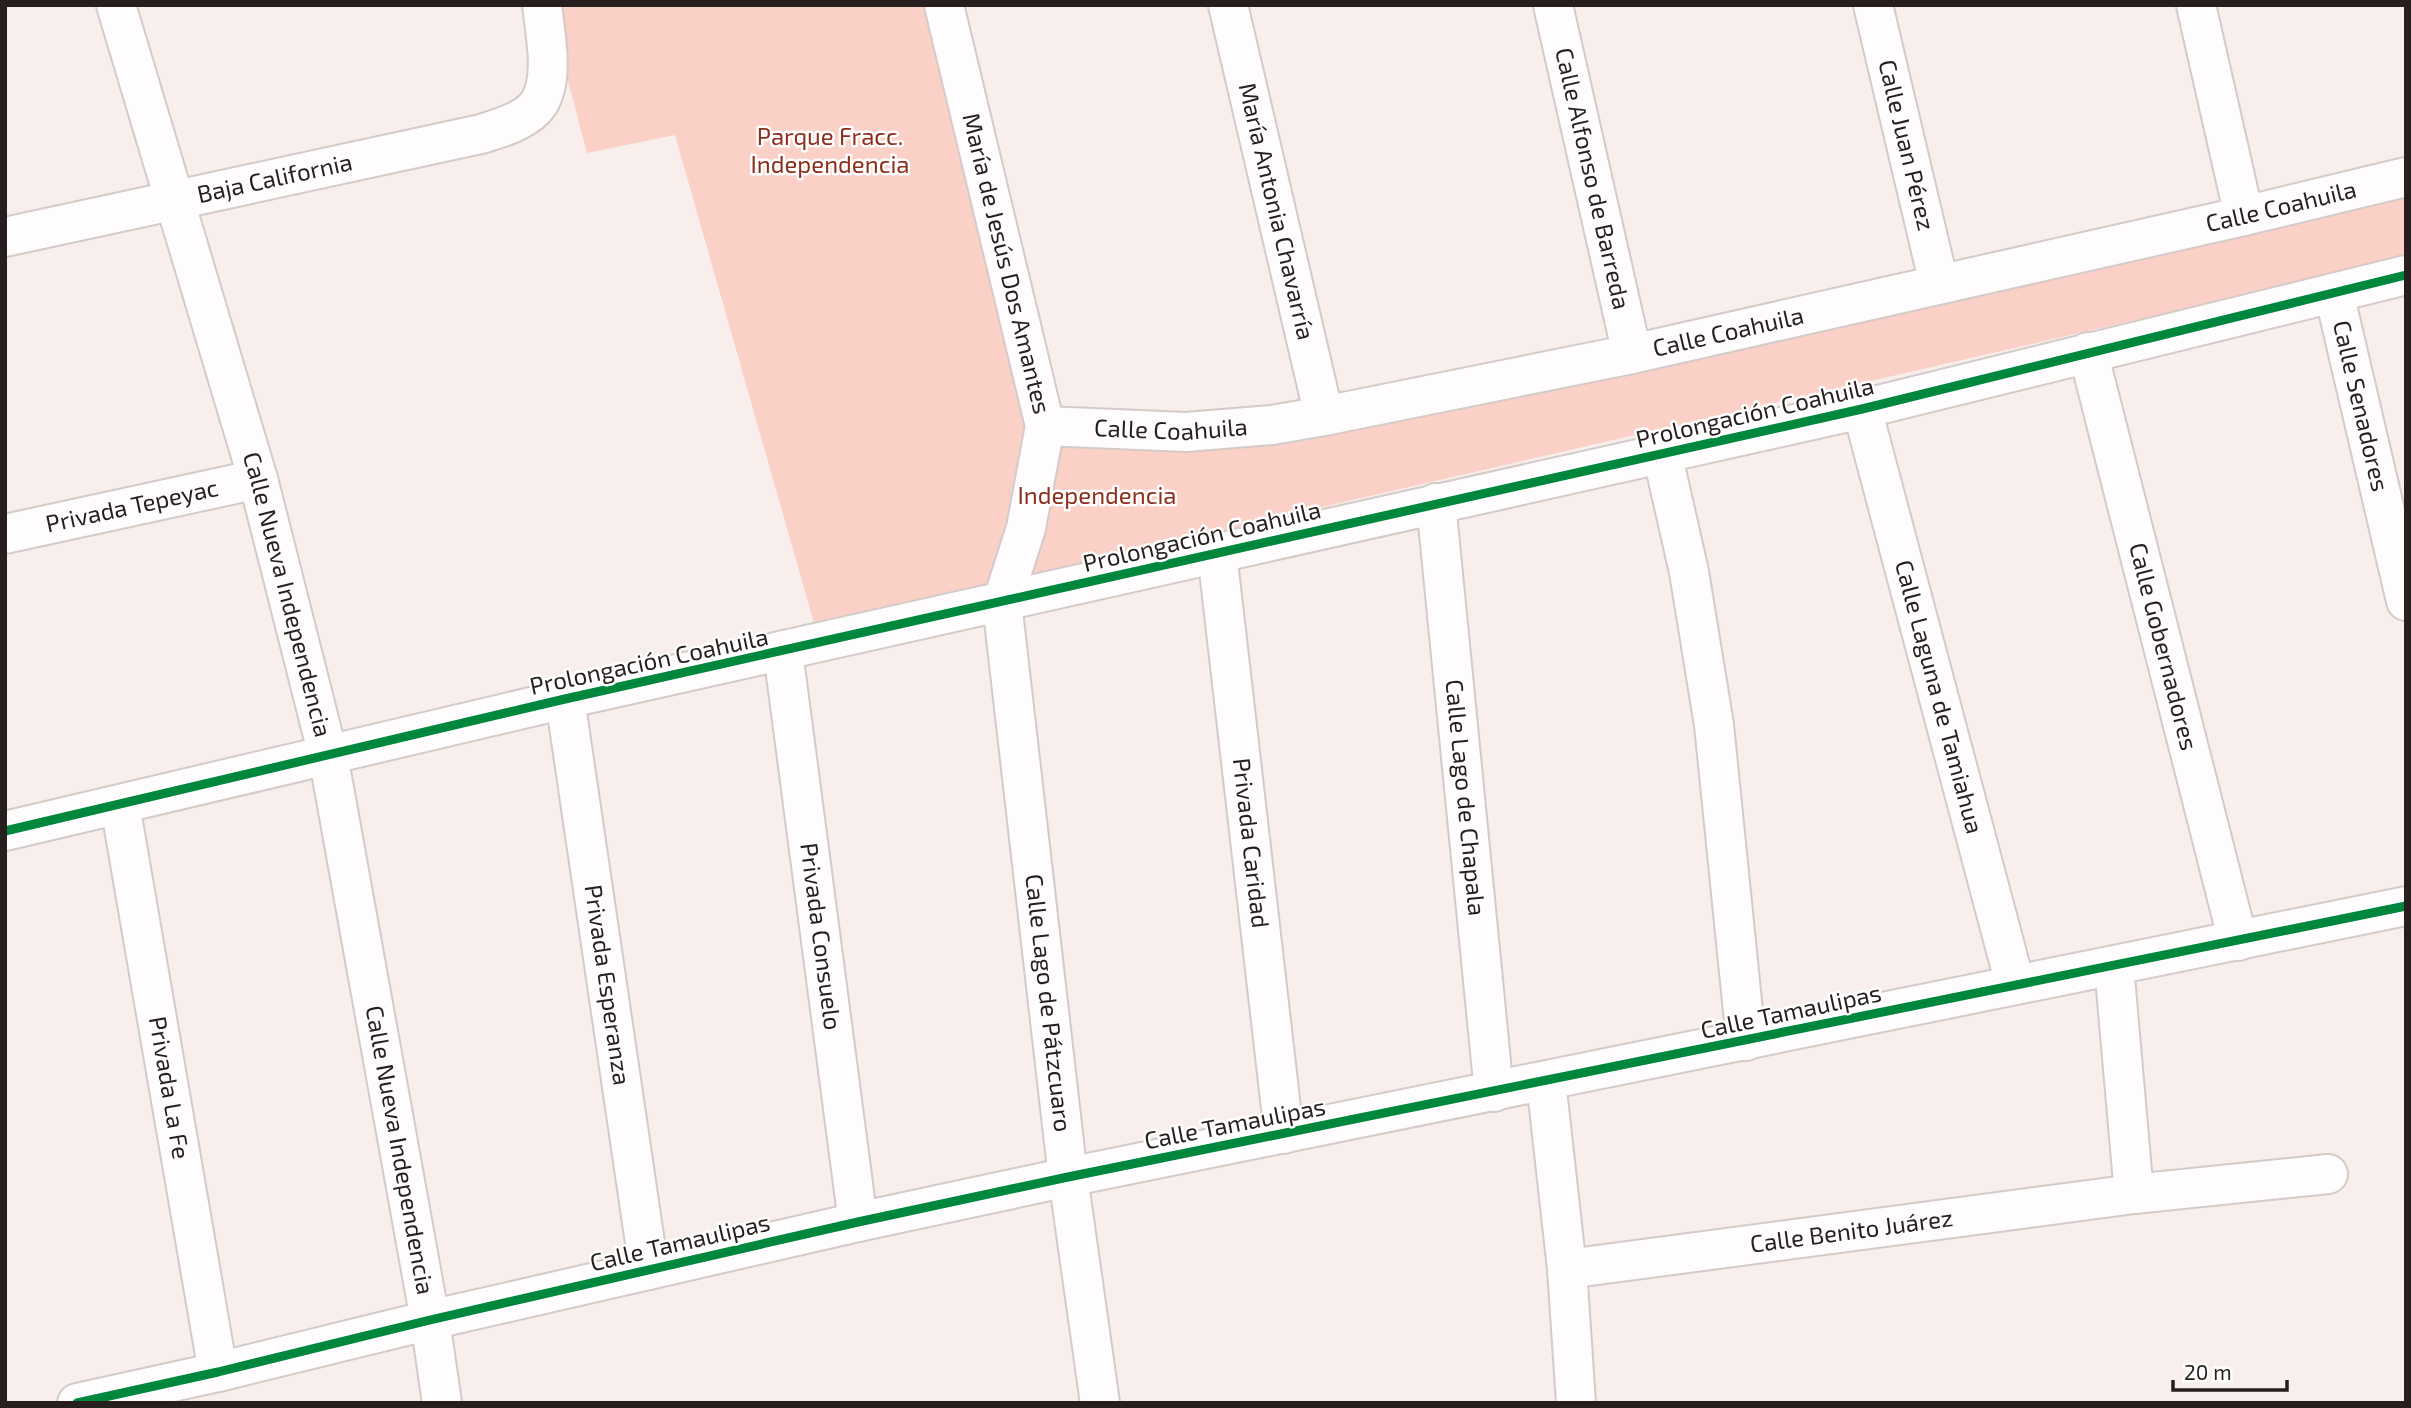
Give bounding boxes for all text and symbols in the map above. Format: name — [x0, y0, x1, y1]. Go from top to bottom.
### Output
street label: Calle Alfonso de Barreda — [1550, 45, 1637, 312]
street label: Calle Juan Pérez — [1873, 56, 1942, 233]
street label: María Antonia Chavarría — [1234, 80, 1322, 342]
street label: María de Jesús Dos Amantes — [957, 110, 1058, 417]
park label: Parque Fracc. Independencia — [750, 121, 910, 178]
street label: Baja California — [194, 146, 355, 208]
street label: Calle Coahuila — [2203, 173, 2359, 237]
street label: Calle Coahuila — [1650, 300, 1806, 362]
street label: Calle Senadores — [2328, 317, 2396, 494]
street label: Prolongación Coahuila — [1633, 370, 1876, 453]
street label: Calle Coahuila — [1093, 411, 1249, 445]
street label: Calle Nueva Independencia — [238, 448, 339, 740]
street label: Privada Tepeyac — [43, 472, 221, 538]
park label: Independencia — [1017, 480, 1177, 509]
street label: Prolongación Coahuila — [1080, 494, 1323, 577]
street label: Calle Gobernadores — [2124, 539, 2205, 753]
street label: Calle Laguna de Tamiahua — [1890, 557, 1990, 837]
street label: Prolongación Coahuila — [527, 621, 771, 700]
street label: Calle Lago de Chapala — [1440, 678, 1493, 917]
street label: Privada Caridad — [1228, 756, 1276, 930]
street label: Privada Consuelo — [795, 841, 849, 1032]
street label: Calle Lago de Pátzcuaro — [1020, 872, 1079, 1133]
street label: Privada Esperanza — [579, 882, 638, 1087]
street label: Calle Tamaulipas — [1698, 977, 1884, 1044]
street label: Calle Nueva Independencia — [360, 1003, 441, 1297]
street label: Privada La Fe — [144, 1014, 197, 1161]
street label: Calle Tamaulipas — [1142, 1091, 1328, 1154]
street label: Calle Benito Juárez — [1748, 1202, 1954, 1258]
street label: Calle Tamaulipas — [587, 1207, 773, 1276]
scale bar — [2173, 1348, 2287, 1392]
text: 20 m — [2184, 1359, 2232, 1384]

